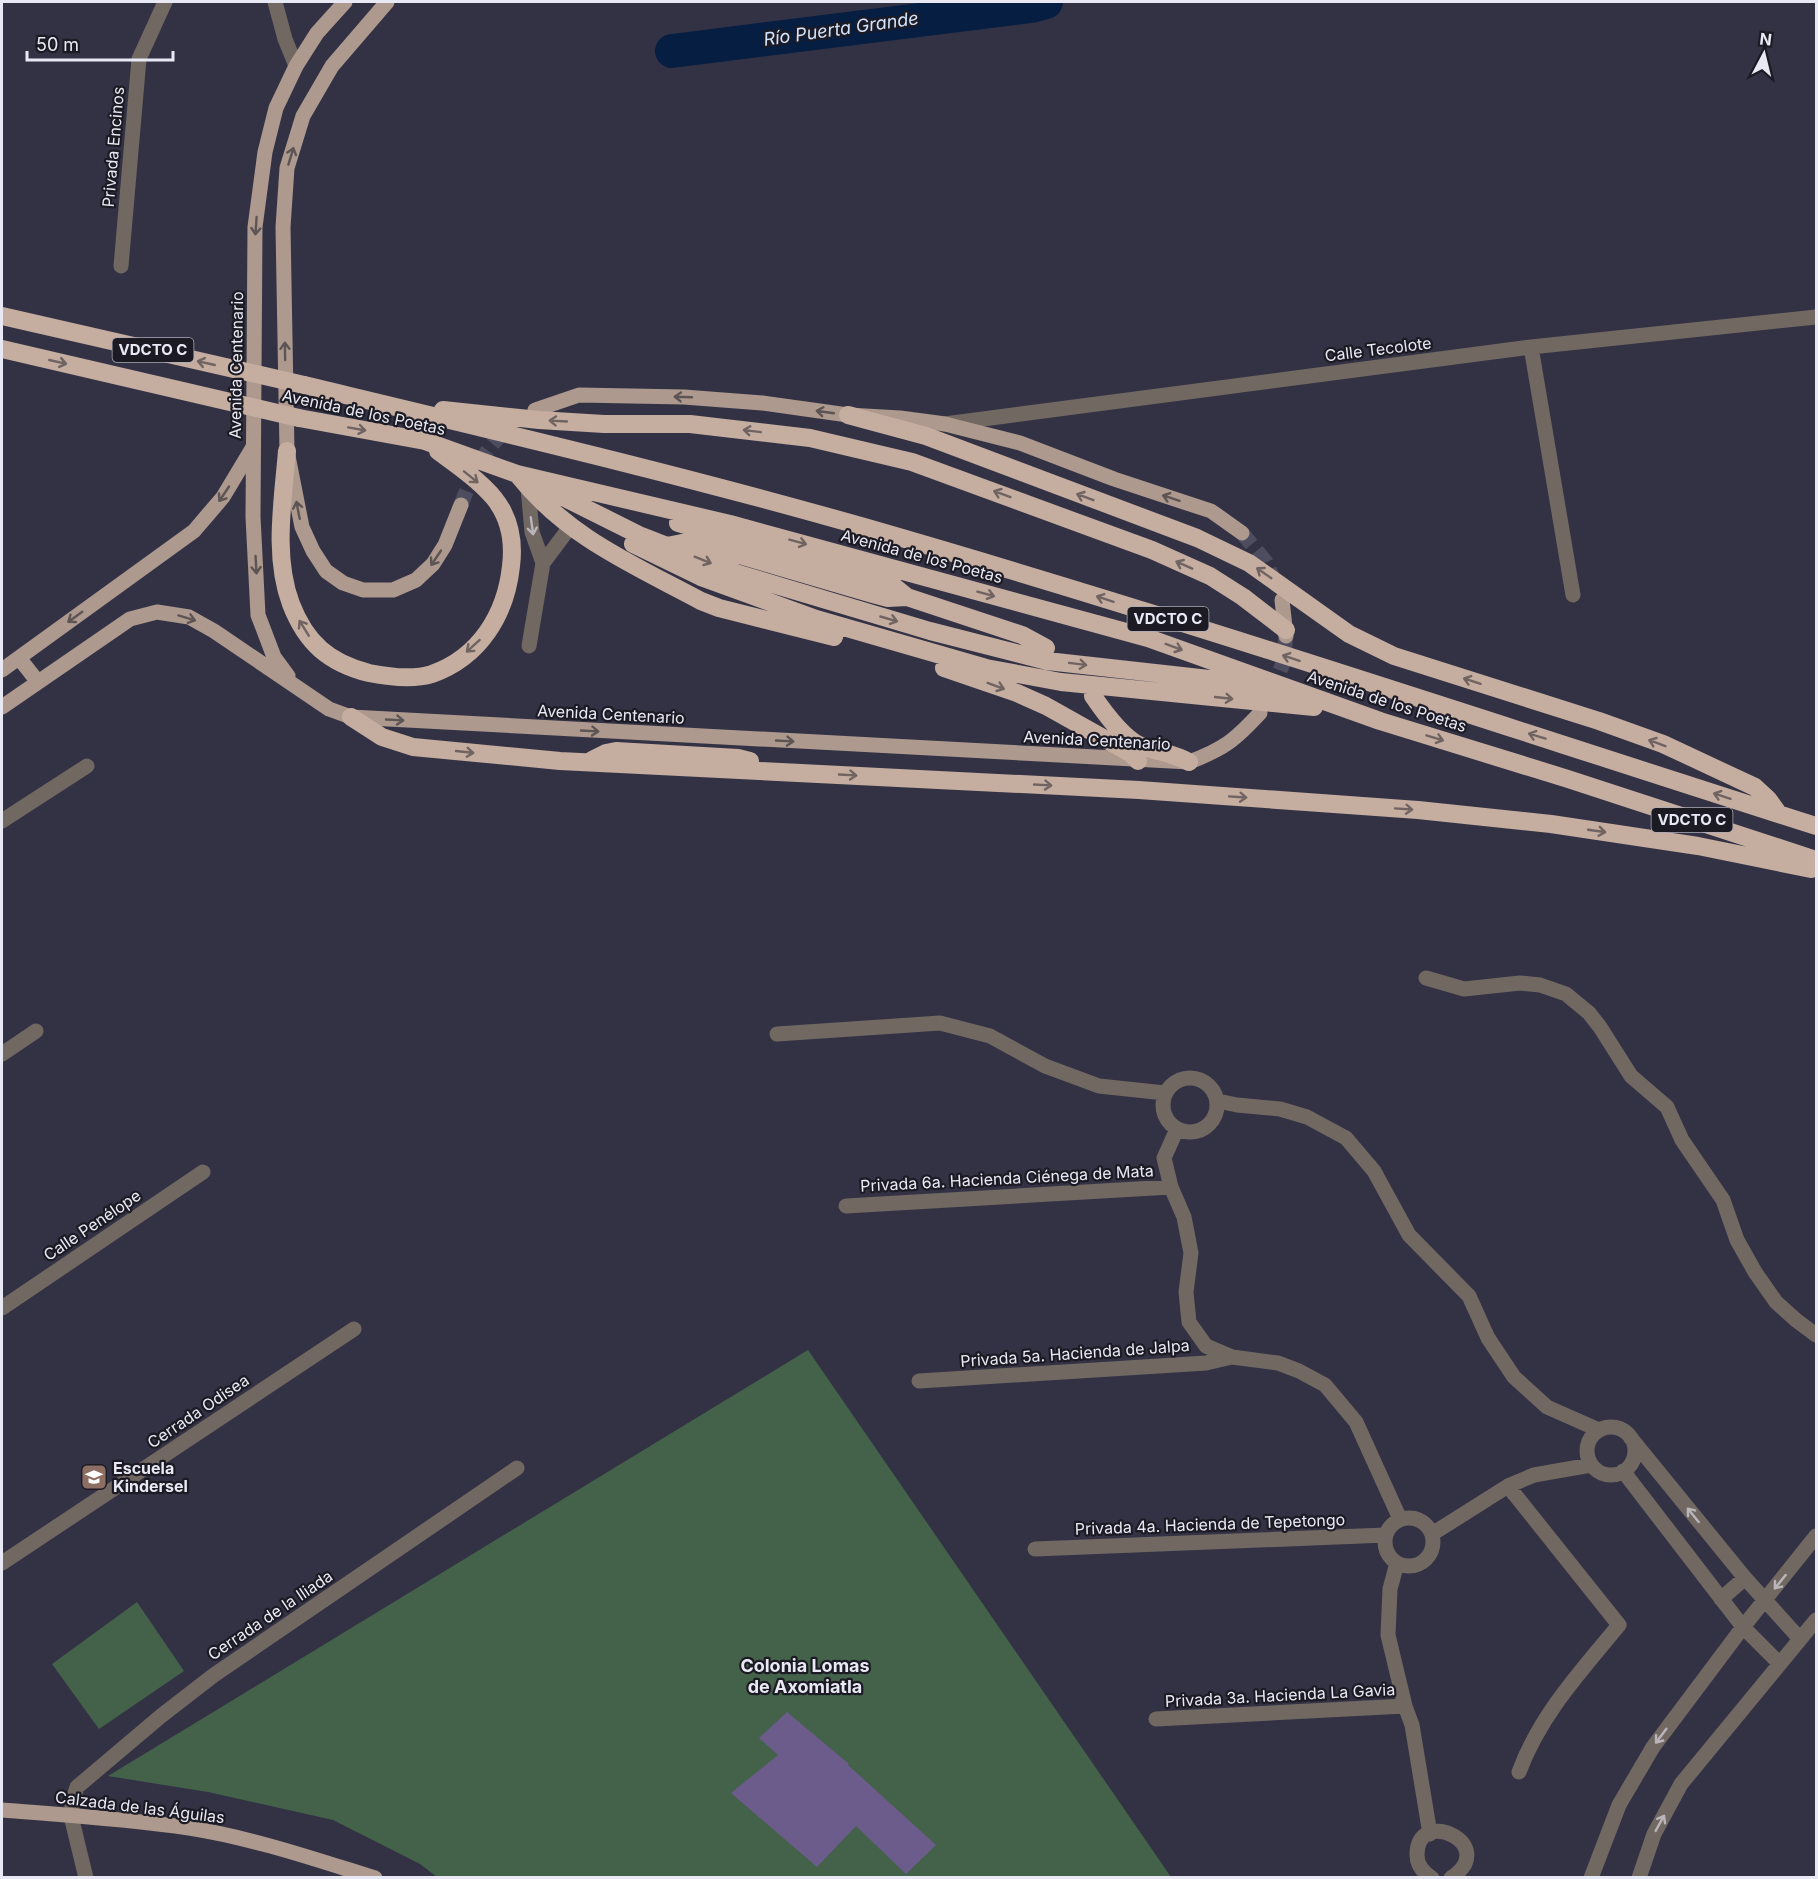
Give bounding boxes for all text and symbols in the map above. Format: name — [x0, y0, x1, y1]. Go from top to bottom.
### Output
water label: Río Puerta Grande — [762, 7, 920, 50]
scale bar — [27, 24, 172, 62]
north arrow — [1734, 24, 1794, 84]
text: N — [1759, 28, 1773, 50]
text: 50 m — [36, 34, 79, 55]
street label: Privada Encinos — [98, 86, 128, 208]
one-way arrow — [286, 147, 297, 166]
one-way arrow — [250, 215, 261, 235]
street label: Avenida Centenario — [225, 291, 247, 439]
street label: Calle Tecolote — [1324, 333, 1432, 365]
road number: VDCTO C — [112, 338, 194, 362]
one-way arrow — [279, 341, 291, 361]
one-way arrow — [196, 356, 215, 368]
one-way arrow — [49, 357, 68, 369]
street label: Avenida de los Poetas — [281, 385, 447, 439]
one-way arrow — [674, 392, 694, 403]
one-way arrow — [815, 406, 835, 417]
one-way arrow — [548, 416, 568, 427]
one-way arrow — [347, 424, 366, 435]
one-way arrow — [743, 425, 762, 436]
one-way arrow — [463, 470, 478, 484]
one-way arrow — [218, 485, 230, 502]
one-way arrow — [994, 488, 1012, 499]
one-way arrow — [1076, 490, 1095, 501]
one-way arrow — [1162, 492, 1181, 503]
one-way arrow — [292, 501, 303, 520]
one-way arrow — [526, 516, 537, 536]
street label: Avenida de los Poetas — [839, 525, 1005, 587]
one-way arrow — [788, 537, 807, 549]
one-way arrow — [430, 549, 442, 566]
one-way arrow — [250, 555, 261, 575]
one-way arrow — [693, 555, 712, 566]
one-way arrow — [1176, 558, 1194, 570]
one-way arrow — [1256, 567, 1273, 579]
one-way arrow — [976, 588, 995, 600]
one-way arrow — [1096, 592, 1115, 603]
road number: VDCTO C — [1128, 607, 1208, 631]
one-way arrow — [67, 611, 83, 623]
one-way arrow — [177, 613, 196, 625]
one-way arrow — [879, 614, 898, 625]
one-way arrow — [297, 620, 310, 637]
one-way arrow — [466, 639, 481, 653]
one-way arrow — [1164, 643, 1183, 654]
one-way arrow — [1282, 652, 1301, 663]
one-way arrow — [1068, 659, 1088, 670]
street label: Avenida de los Poetas — [1305, 666, 1469, 736]
one-way arrow — [1463, 675, 1482, 686]
one-way arrow — [986, 681, 1005, 692]
one-way arrow — [1213, 693, 1233, 704]
street label: Avenida Centenario — [537, 700, 685, 728]
one-way arrow — [385, 715, 405, 726]
one-way arrow — [579, 725, 599, 736]
street label: Avenida Centenario — [1023, 726, 1171, 754]
one-way arrow — [1528, 730, 1547, 741]
one-way arrow — [1425, 733, 1444, 744]
one-way arrow — [774, 736, 794, 747]
one-way arrow — [1649, 736, 1667, 747]
one-way arrow — [455, 747, 475, 758]
one-way arrow — [838, 770, 858, 781]
one-way arrow — [1033, 779, 1053, 790]
one-way arrow — [1713, 789, 1732, 800]
one-way arrow — [1227, 791, 1247, 802]
one-way arrow — [1393, 804, 1413, 815]
road number: VDCTO C — [1652, 808, 1732, 832]
one-way arrow — [1587, 826, 1607, 837]
street label: Privada 6a. Hacienda Ciénega de Mata — [860, 1160, 1154, 1196]
street label: Calle Penélope — [40, 1185, 144, 1265]
street label: Privada 5a. Hacienda de Jalpa — [960, 1335, 1190, 1371]
street label: Cerrada Odisea — [143, 1370, 253, 1452]
place label: Escuela Kindersel — [113, 1458, 188, 1496]
school or university icon: Escuela Kindersel — [79, 1462, 109, 1492]
one-way arrow — [1686, 1507, 1699, 1523]
street label: Privada 4a. Hacienda de Tepetongo — [1074, 1509, 1346, 1539]
street label: Cerrada de la Iliada — [204, 1566, 336, 1664]
one-way arrow — [1773, 1573, 1786, 1589]
district label: Colonia Lomas de Axomiatla — [740, 1655, 870, 1697]
street label: Privada 3a. Hacienda La Gavia — [1164, 1679, 1396, 1711]
one-way arrow — [1655, 1728, 1668, 1744]
street label: Calzada de las Águilas — [54, 1787, 226, 1827]
one-way arrow — [1654, 1815, 1666, 1832]

